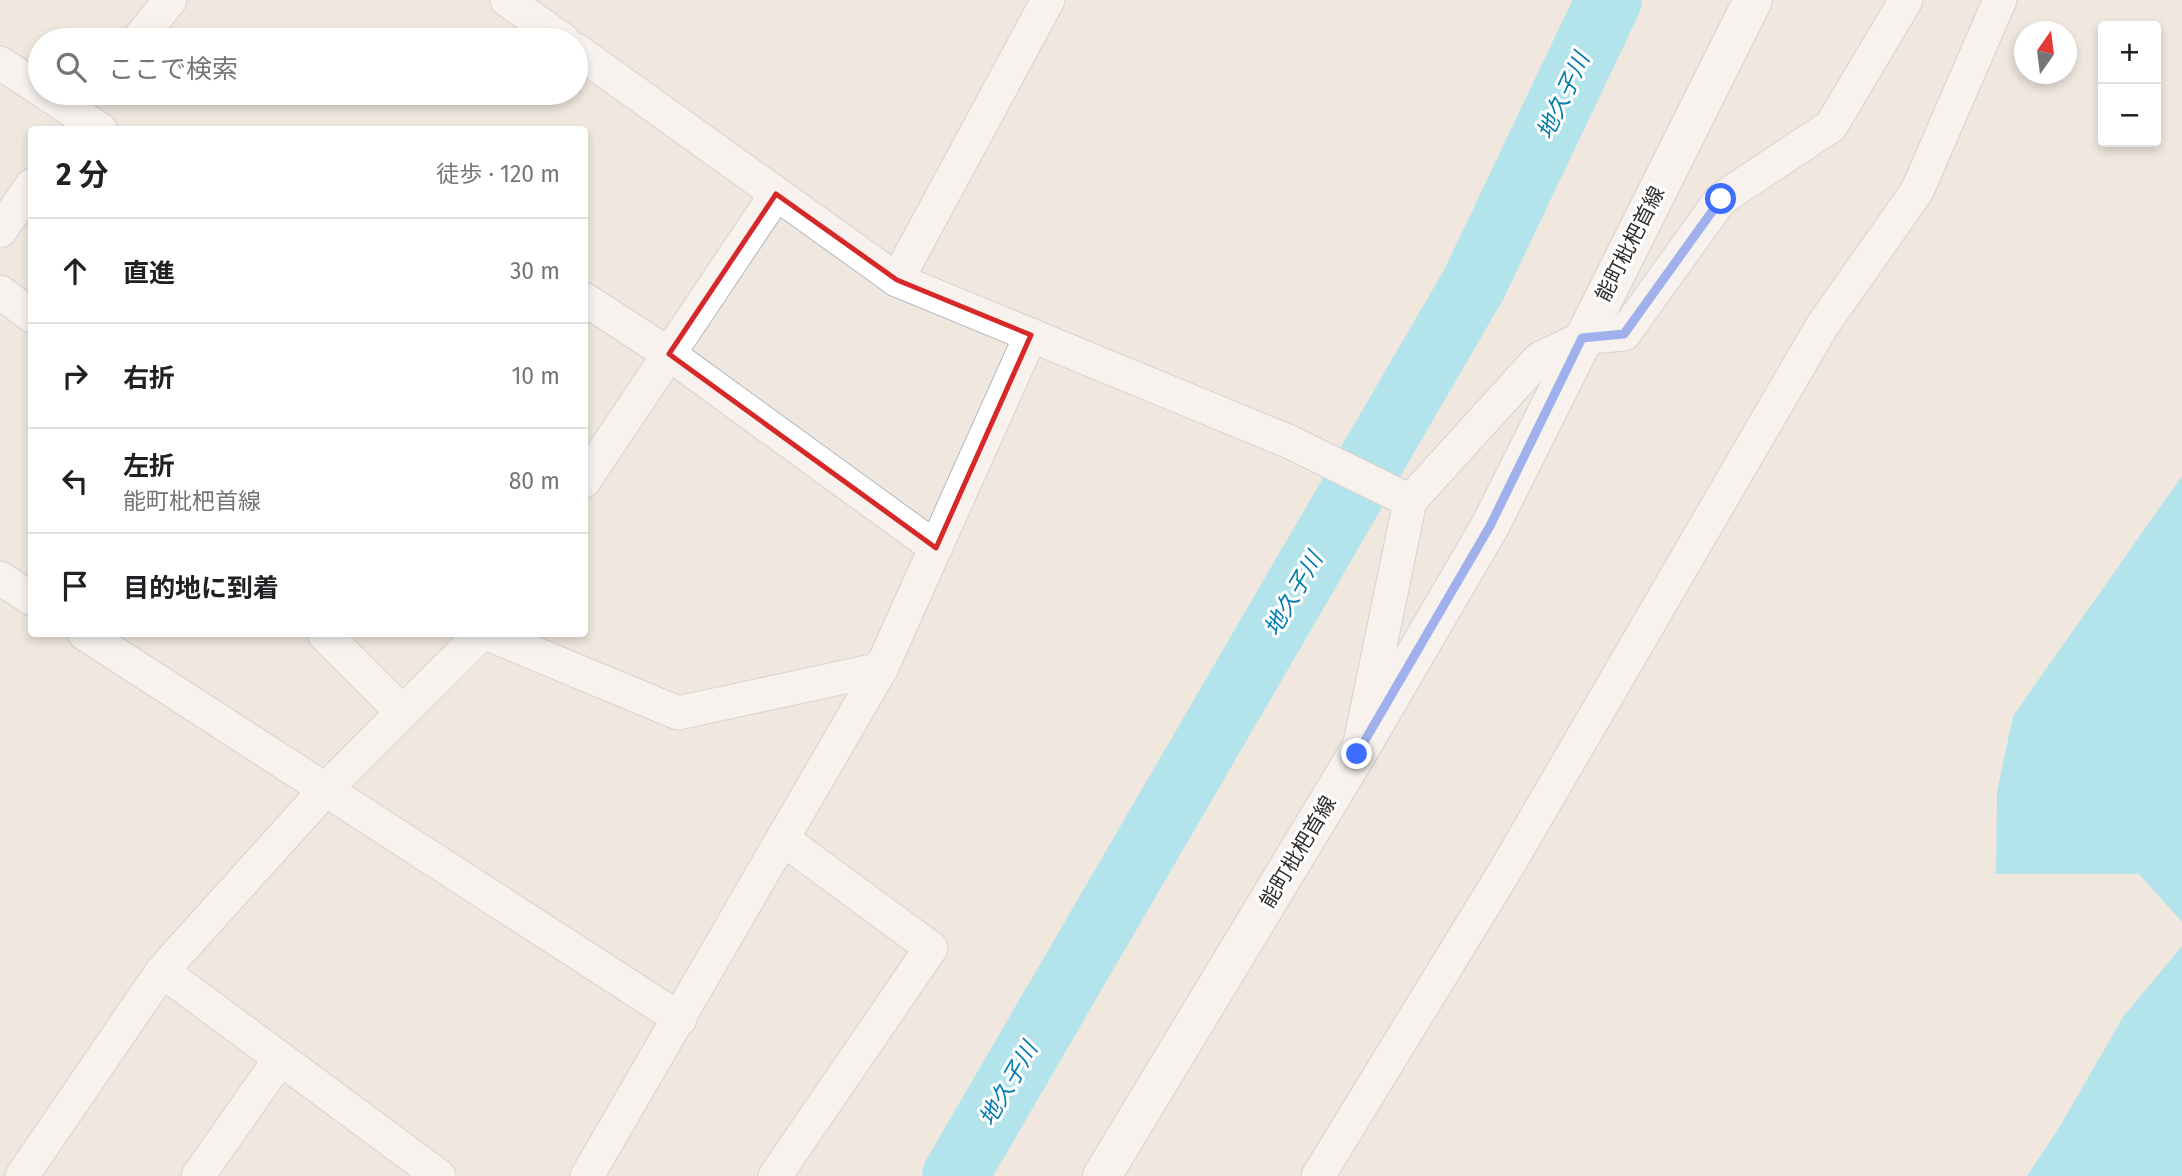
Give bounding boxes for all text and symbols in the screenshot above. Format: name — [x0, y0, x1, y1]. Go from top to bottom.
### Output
north arrow — [2014, 21, 2077, 84]
map controls — [2098, 21, 2161, 147]
button: + — [2098, 21, 2161, 84]
search box — [28, 28, 588, 105]
water label: 地久子川 — [1531, 46, 1596, 144]
icon: search — [52, 48, 90, 86]
text: ここで検索 — [108, 54, 238, 85]
button: − — [2098, 84, 2161, 147]
text: 2 分 — [56, 157, 109, 193]
text: 徒歩 · 120 m — [436, 160, 560, 188]
street label: 能町枇杷首線 — [1590, 182, 1670, 306]
route start — [1705, 183, 1736, 214]
icon: ahead — [56, 252, 94, 290]
text: 30 m — [510, 257, 560, 285]
text: 直進 — [123, 258, 175, 289]
icon: right — [56, 357, 94, 395]
text: 10 m — [511, 362, 560, 390]
text: 右折 — [123, 363, 175, 394]
text: 左折 — [123, 451, 175, 482]
icon: left — [56, 462, 94, 500]
text: 80 m — [509, 467, 560, 495]
text: 能町枇杷首線 — [123, 487, 261, 515]
water label: 地久子川 — [1258, 545, 1330, 641]
icon: arrive — [56, 567, 94, 605]
text: 目的地に到着 — [123, 573, 279, 604]
route end — [1341, 738, 1372, 769]
street label: 能町枇杷首線 — [1254, 791, 1342, 913]
water label: 地久子川 — [973, 1035, 1045, 1131]

